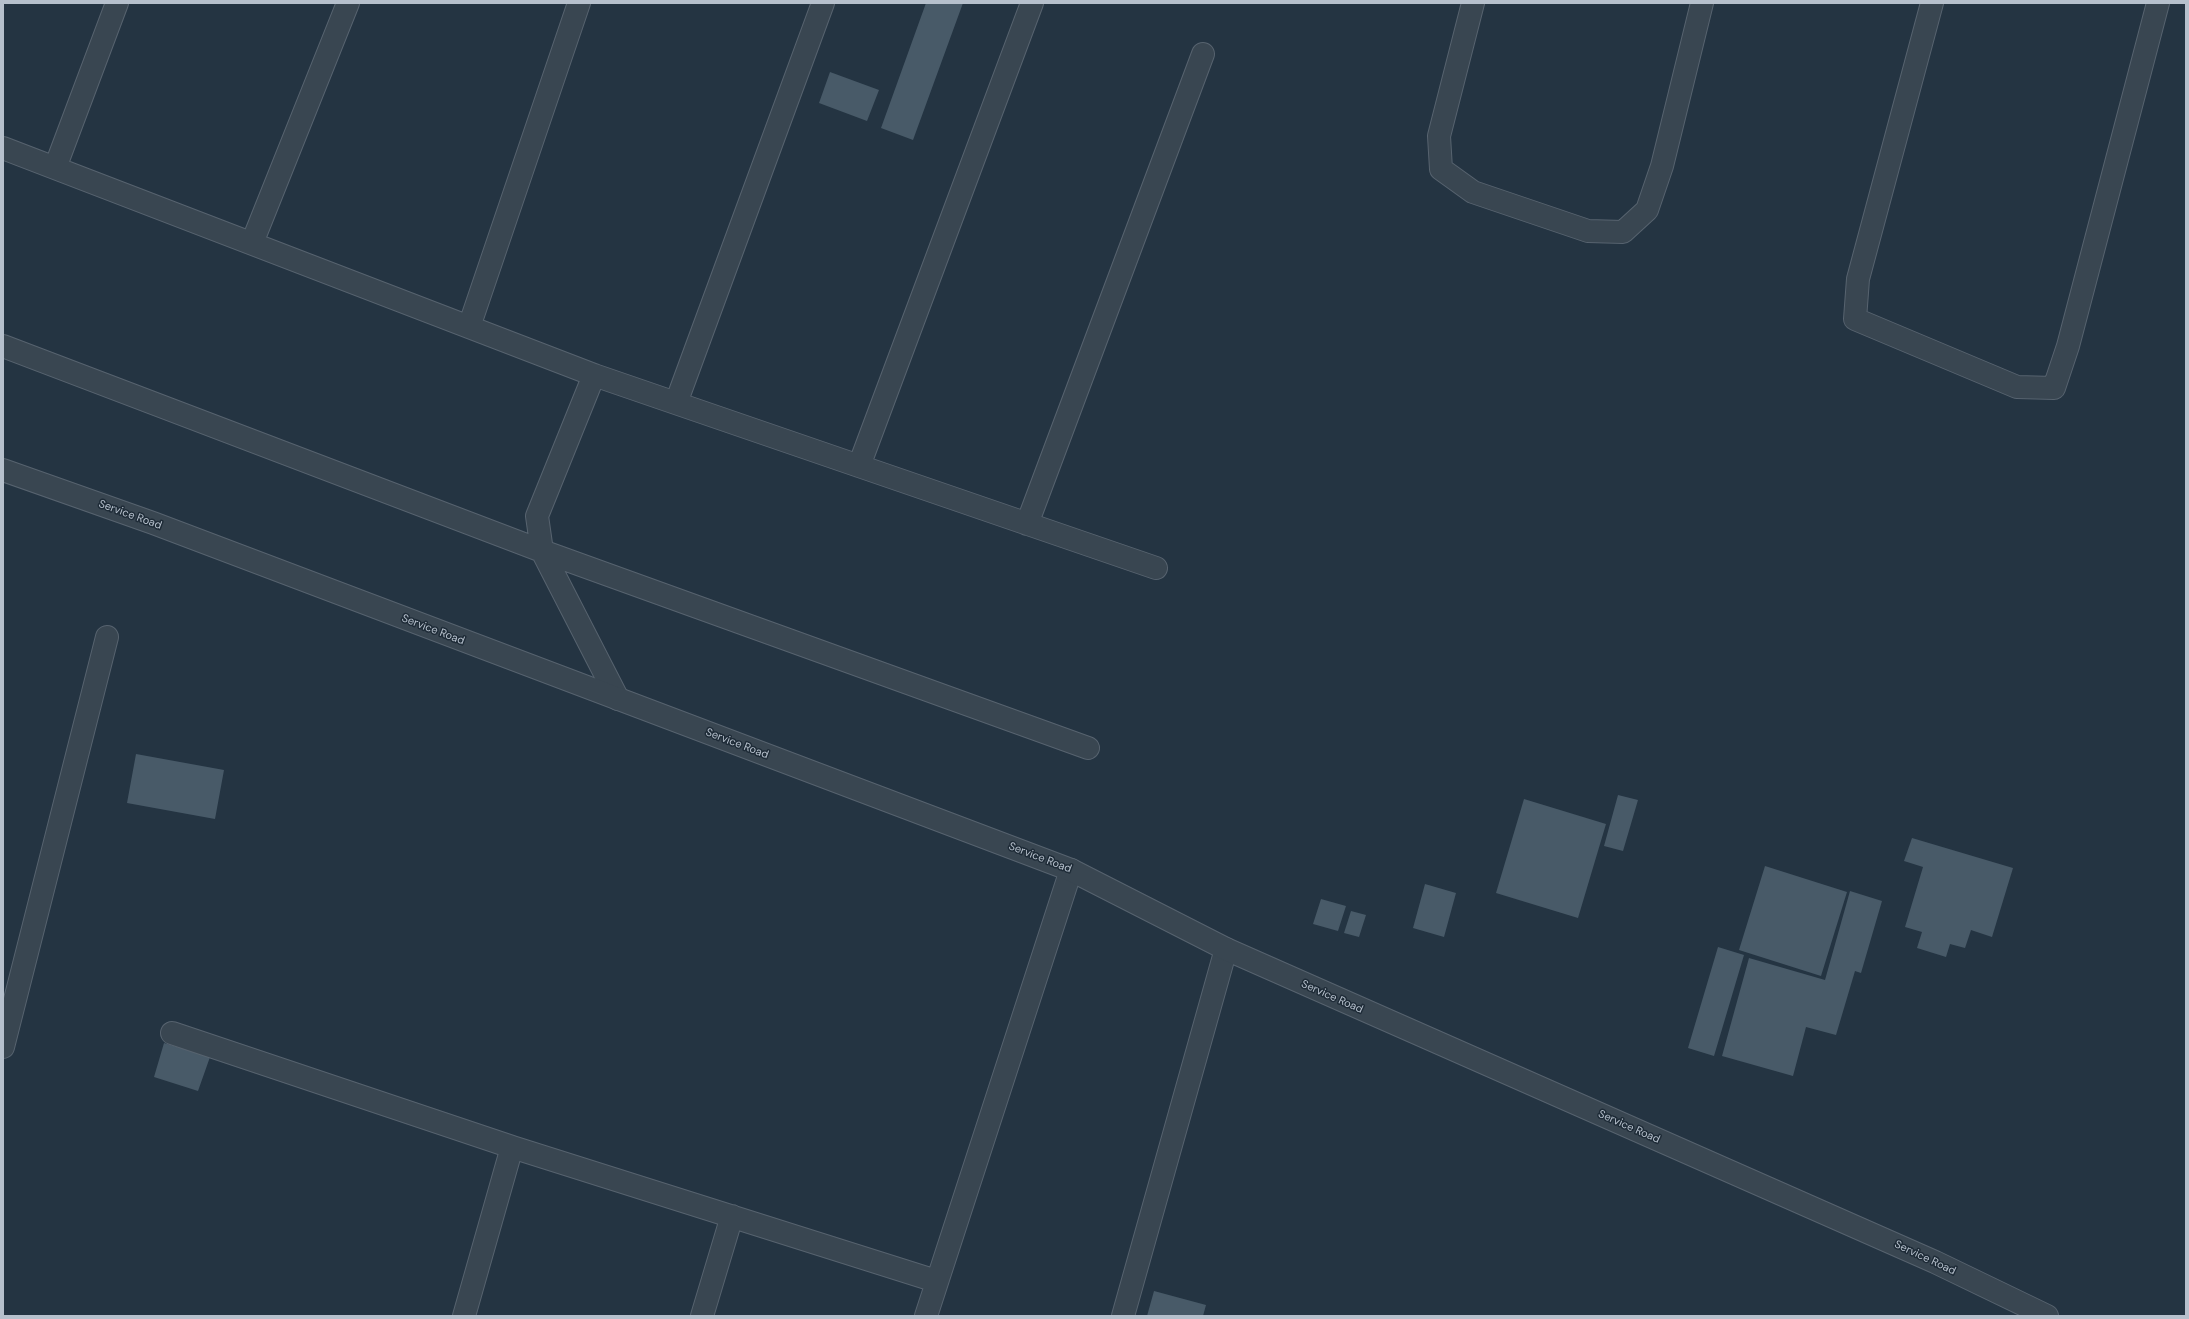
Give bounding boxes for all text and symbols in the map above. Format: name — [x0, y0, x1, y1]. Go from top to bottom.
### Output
street label: Service Road — [97, 497, 163, 533]
street label: Service Road — [400, 612, 466, 648]
street label: Service Road — [704, 726, 770, 762]
street label: Service Road — [1007, 840, 1073, 876]
street label: Service Road — [1299, 978, 1365, 1016]
street label: Service Road — [1596, 1108, 1662, 1146]
street label: Service Road — [1892, 1238, 1958, 1278]

